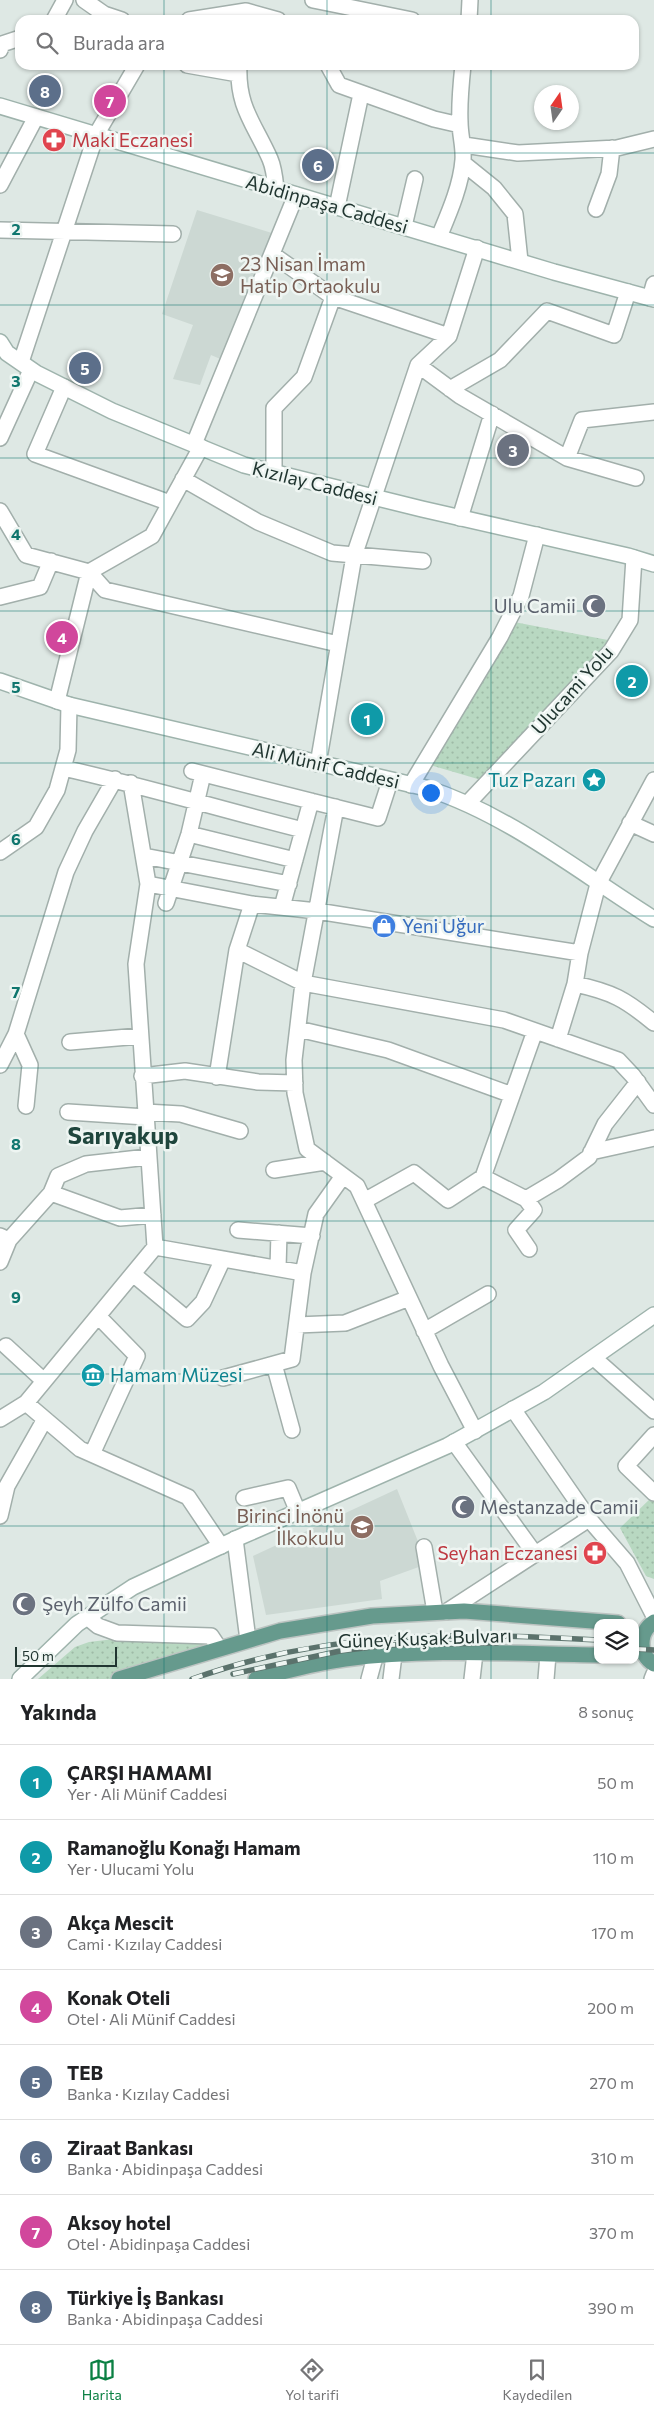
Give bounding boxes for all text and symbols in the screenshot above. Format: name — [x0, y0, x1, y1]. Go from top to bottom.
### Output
search box — [15, 15, 639, 70]
icon: search — [33, 29, 61, 57]
text: Burada ara — [73, 31, 165, 54]
pin: 8 — [29, 72, 61, 110]
pin: 7 — [94, 82, 126, 120]
north arrow — [534, 85, 579, 130]
pharmacy icon: Maki Eczanesi — [41, 127, 67, 153]
place label: Maki Eczanesi — [72, 128, 193, 151]
pin: 6 — [302, 146, 334, 184]
street label: Abidinpaşa Caddesi — [243, 169, 411, 238]
text: 2 — [11, 219, 21, 238]
place label: 23 Nisan İmam Hatip Ortaokulu — [240, 252, 380, 297]
school or university icon: 23 Nisan İmam Hatip Ortaokulu — [209, 262, 235, 288]
pin: 5 — [69, 349, 101, 387]
text: 3 — [11, 371, 21, 390]
pin: 3 — [497, 431, 529, 469]
street label: Kızılay Caddesi — [250, 456, 380, 509]
text: 4 — [11, 524, 21, 543]
mosque icon: Ulu Camii — [581, 593, 607, 619]
place label: Ulu Camii — [494, 594, 576, 617]
pin: 4 — [46, 618, 78, 656]
street label: Ulucami Yolu — [526, 641, 617, 739]
pin: 2 — [616, 662, 648, 700]
text: 5 — [11, 677, 21, 696]
pin: 1 — [351, 700, 383, 738]
street label: Ali Münif Caddesi — [250, 736, 402, 793]
place icon: Tuz Pazarı — [581, 767, 607, 793]
place label: Tuz Pazarı — [488, 768, 576, 791]
your location — [418, 780, 444, 806]
text: 6 — [11, 829, 21, 848]
shop icon: Yeni Uğur — [371, 913, 397, 939]
place label: Yeni Uğur — [402, 914, 485, 937]
text: 7 — [12, 982, 21, 1001]
district label: Sarıyakup — [68, 1120, 178, 1149]
text: 8 — [11, 1134, 21, 1153]
text: 9 — [11, 1287, 21, 1306]
museum icon: Hamam Müzesi — [80, 1362, 106, 1388]
place label: Hamam Müzesi — [110, 1363, 243, 1386]
mosque icon: Mestanzade Camii — [450, 1494, 476, 1520]
place label: Mestanzade Camii — [480, 1495, 639, 1518]
place label: Birinci İnönü İlkokulu — [237, 1504, 344, 1549]
school or university icon: Birinci İnönü İlkokulu — [349, 1514, 375, 1540]
pharmacy icon: Seyhan Eczanesi — [582, 1540, 608, 1566]
place label: Seyhan Eczanesi — [437, 1541, 578, 1564]
mosque icon: Şeyh Zülfo Camii — [11, 1591, 37, 1617]
place label: Şeyh Zülfo Camii — [42, 1592, 187, 1615]
map controls — [594, 1619, 639, 1664]
button: layers — [594, 1619, 639, 1664]
street label: Güney Kuşak Bulvarı — [338, 1623, 512, 1652]
scale bar — [15, 1644, 118, 1667]
text: 50 m — [22, 1647, 54, 1664]
text: Yakında — [20, 1699, 97, 1724]
text: 8 sonuç — [578, 1702, 634, 1721]
text: ÇARŞI HAMAMI — [67, 1761, 212, 1784]
text: 1 — [32, 1773, 40, 1792]
text: 50 m — [597, 1773, 634, 1792]
text: Yer · Ali Münif Caddesi — [67, 1784, 227, 1803]
text: Ramanoğlu Konağı Hamam — [67, 1836, 301, 1859]
text: 2 — [31, 1848, 41, 1867]
text: 110 m — [593, 1848, 634, 1867]
text: Yer · Ulucami Yolu — [67, 1859, 194, 1878]
text: Akça Mescit — [67, 1911, 173, 1934]
text: 3 — [31, 1923, 41, 1942]
text: 170 m — [591, 1923, 634, 1942]
text: Cami · Kızılay Caddesi — [67, 1934, 222, 1953]
text: Konak Oteli — [67, 1986, 170, 2009]
text: 4 — [31, 1998, 41, 2017]
text: 200 m — [587, 1998, 634, 2017]
text: Otel · Ali Münif Caddesi — [67, 2009, 236, 2028]
text: TEB — [67, 2061, 103, 2084]
text: 5 — [31, 2073, 41, 2092]
text: 270 m — [589, 2073, 634, 2092]
text: Banka · Kızılay Caddesi — [67, 2084, 230, 2103]
text: Ziraat Bankası — [67, 2136, 193, 2159]
text: 6 — [31, 2148, 41, 2167]
text: 310 m — [591, 2148, 634, 2167]
text: Banka · Abidinpaşa Caddesi — [67, 2159, 263, 2178]
text: Aksoy hotel — [67, 2211, 171, 2234]
text: 7 — [32, 2223, 40, 2242]
text: 370 m — [589, 2223, 634, 2242]
text: Otel · Abidinpaşa Caddesi — [67, 2234, 250, 2253]
text: Türkiye İş Bankası — [67, 2286, 224, 2309]
text: 8 — [31, 2298, 41, 2317]
text: 390 m — [588, 2298, 634, 2317]
text: Banka · Abidinpaşa Caddesi — [67, 2309, 263, 2328]
tab: Harita — [82, 2356, 122, 2403]
tab: Yol tarifi — [285, 2356, 339, 2403]
tab: Kaydedilen — [503, 2356, 572, 2403]

